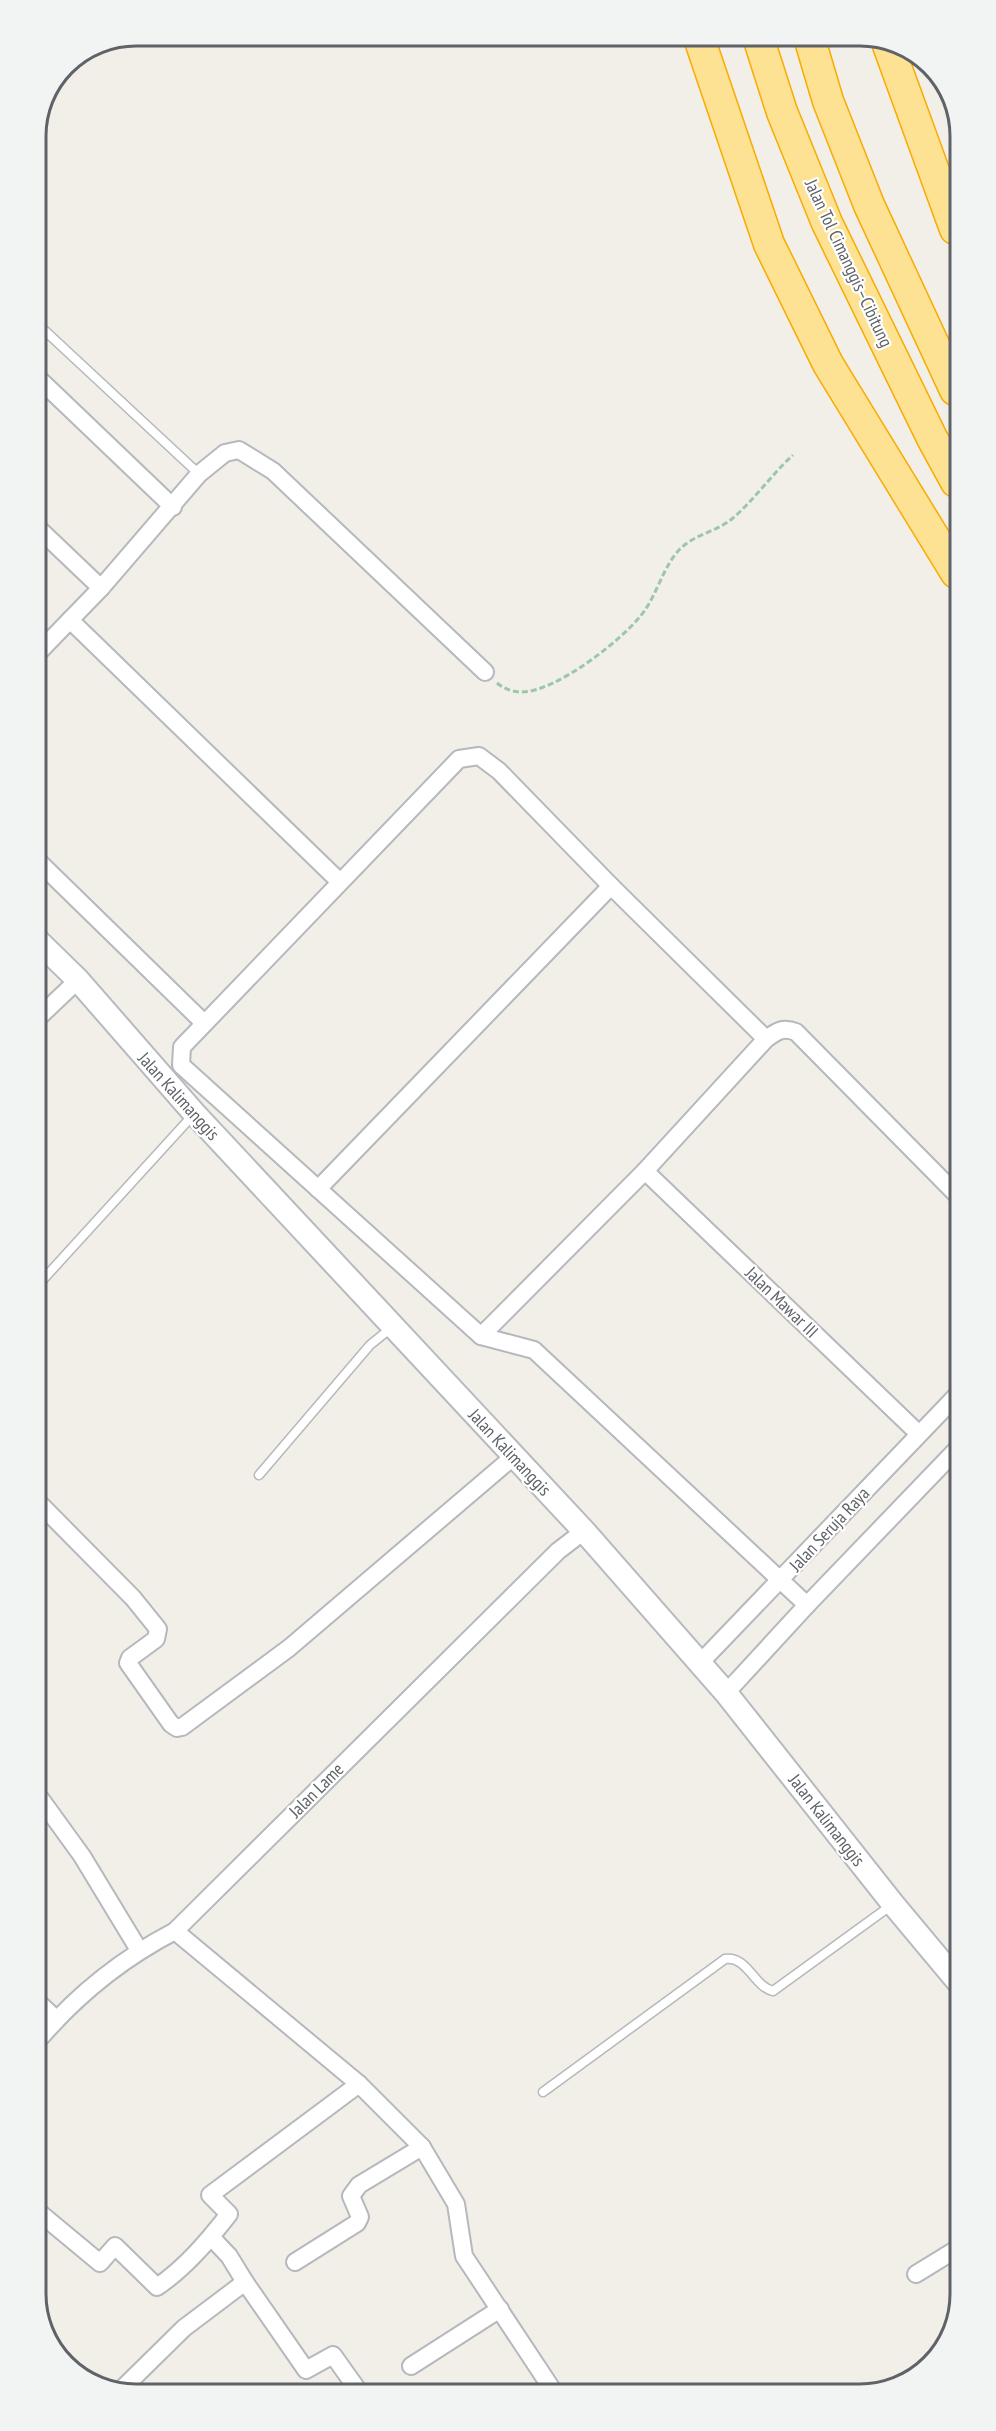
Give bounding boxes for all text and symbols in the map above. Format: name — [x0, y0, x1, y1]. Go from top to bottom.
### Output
street label: Jalan Tol Cimanggis–Cibitung — [800, 175, 898, 351]
street label: Jalan Kalimanggis — [133, 1046, 225, 1145]
street label: Jalan Mawar III — [740, 1261, 823, 1342]
street label: Jalan Kalimanggis — [463, 1403, 556, 1500]
street label: Jalan Seruja Raya — [783, 1482, 874, 1577]
street label: Jalan Lame — [283, 1758, 348, 1823]
street label: Jalan Kalimanggis — [783, 1768, 870, 1871]

